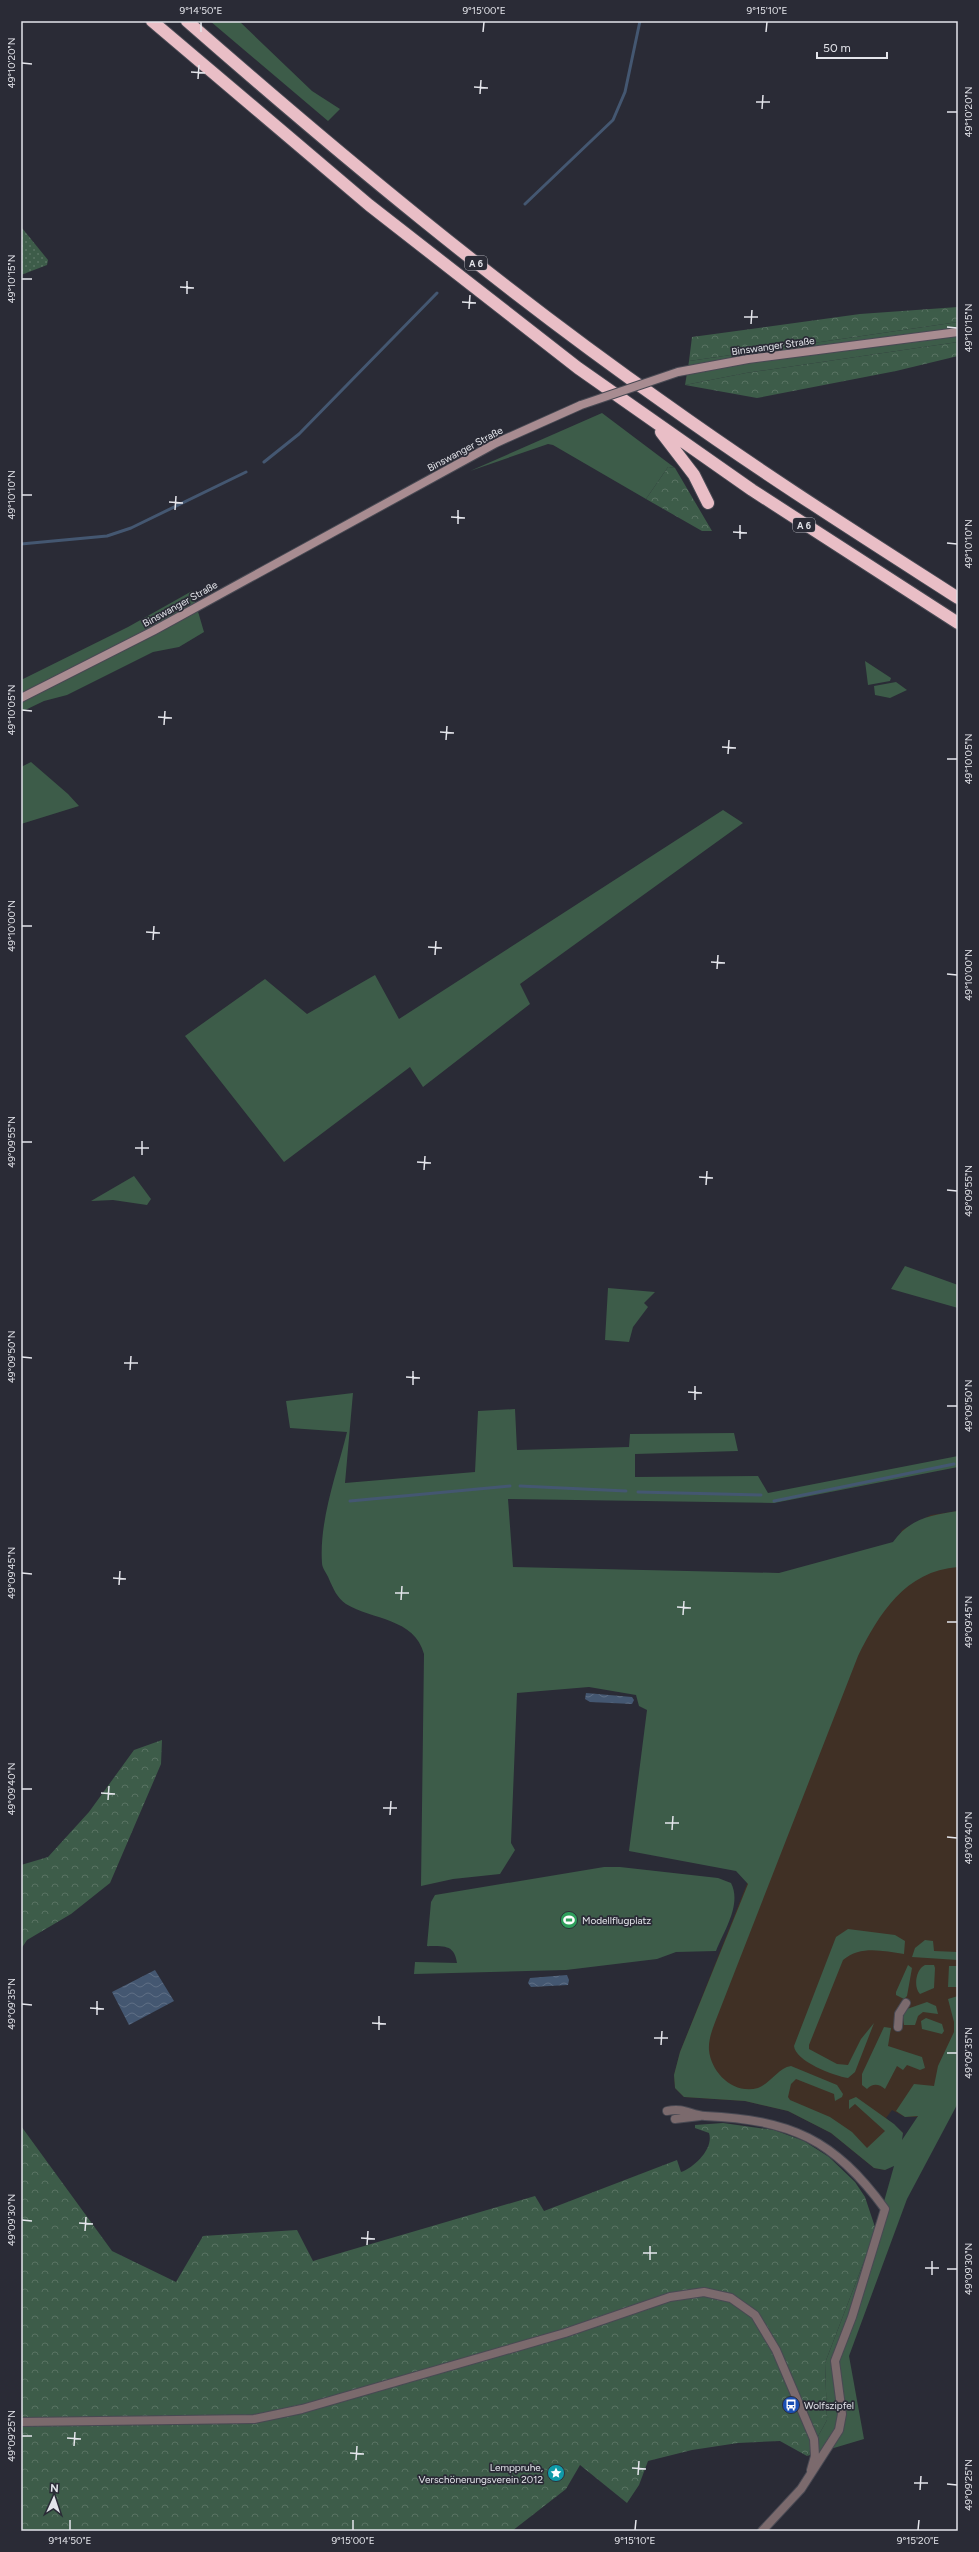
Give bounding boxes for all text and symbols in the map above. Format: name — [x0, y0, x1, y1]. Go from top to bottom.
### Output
text: 9°14'50"E — [180, 4, 223, 17]
text: 9°15'00"E — [462, 4, 506, 17]
text: 9°15'10"E — [747, 4, 788, 17]
scale bar — [817, 34, 887, 60]
text: 49°10'20"N — [5, 37, 18, 89]
text: 50 m — [823, 41, 851, 55]
text: 49°10'20"N — [962, 86, 975, 138]
text: 49°10'15"N — [5, 255, 18, 303]
road number: A 6 — [465, 256, 487, 270]
text: 49°10'15"N — [962, 304, 975, 352]
street label: Binswanger Straße — [731, 334, 816, 358]
street label: Binswanger Straße — [425, 423, 505, 474]
text: 49°10'10"N — [5, 470, 18, 520]
road number: A 6 — [793, 518, 815, 532]
text: 49°10'10"N — [962, 519, 975, 569]
street label: Binswanger Straße — [140, 578, 220, 630]
text: 49°10'05"N — [5, 684, 18, 736]
text: 49°10'05"N — [962, 733, 975, 785]
text: 49°10'00"N — [5, 900, 18, 952]
text: 49°10'00"N — [962, 949, 975, 1001]
text: 49°09'55"N — [5, 1116, 18, 1168]
text: 49°09'55"N — [962, 1165, 975, 1217]
text: 49°09'50"N — [5, 1331, 18, 1383]
text: 49°09'50"N — [962, 1380, 975, 1432]
text: 49°09'45"N — [5, 1547, 18, 1599]
text: 49°09'45"N — [962, 1596, 975, 1648]
text: 49°09'40"N — [5, 1762, 18, 1816]
text: 49°09'40"N — [962, 1811, 975, 1865]
sports icon: Modellflugplatz — [559, 1910, 579, 1930]
place label: Modellflugplatz — [582, 1914, 651, 1927]
text: 49°09'35"N — [5, 1978, 18, 2030]
text: 49°09'35"N — [962, 2027, 975, 2079]
text: 49°09'30"N — [5, 2194, 18, 2246]
text: 49°09'30"N — [962, 2243, 975, 2295]
bus stop icon: Wolfszipfel — [781, 2395, 801, 2415]
place label: Wolfszipfel — [804, 2399, 854, 2412]
text: 49°09'25"N — [5, 2410, 18, 2462]
text: 49°09'25"N — [962, 2459, 975, 2511]
place label: Lemppruhe, Verschönerungsverein 2012 — [419, 2461, 543, 2486]
place icon: Lemppruhe, Verschönerungsverein 2012 — [546, 2463, 566, 2483]
north arrow — [34, 2478, 74, 2518]
text: N — [50, 2482, 59, 2495]
text: 9°14'50"E — [49, 2534, 92, 2547]
text: 9°15'00"E — [331, 2534, 375, 2547]
text: 9°15'10"E — [615, 2534, 656, 2547]
text: 9°15'20"E — [897, 2534, 939, 2547]

